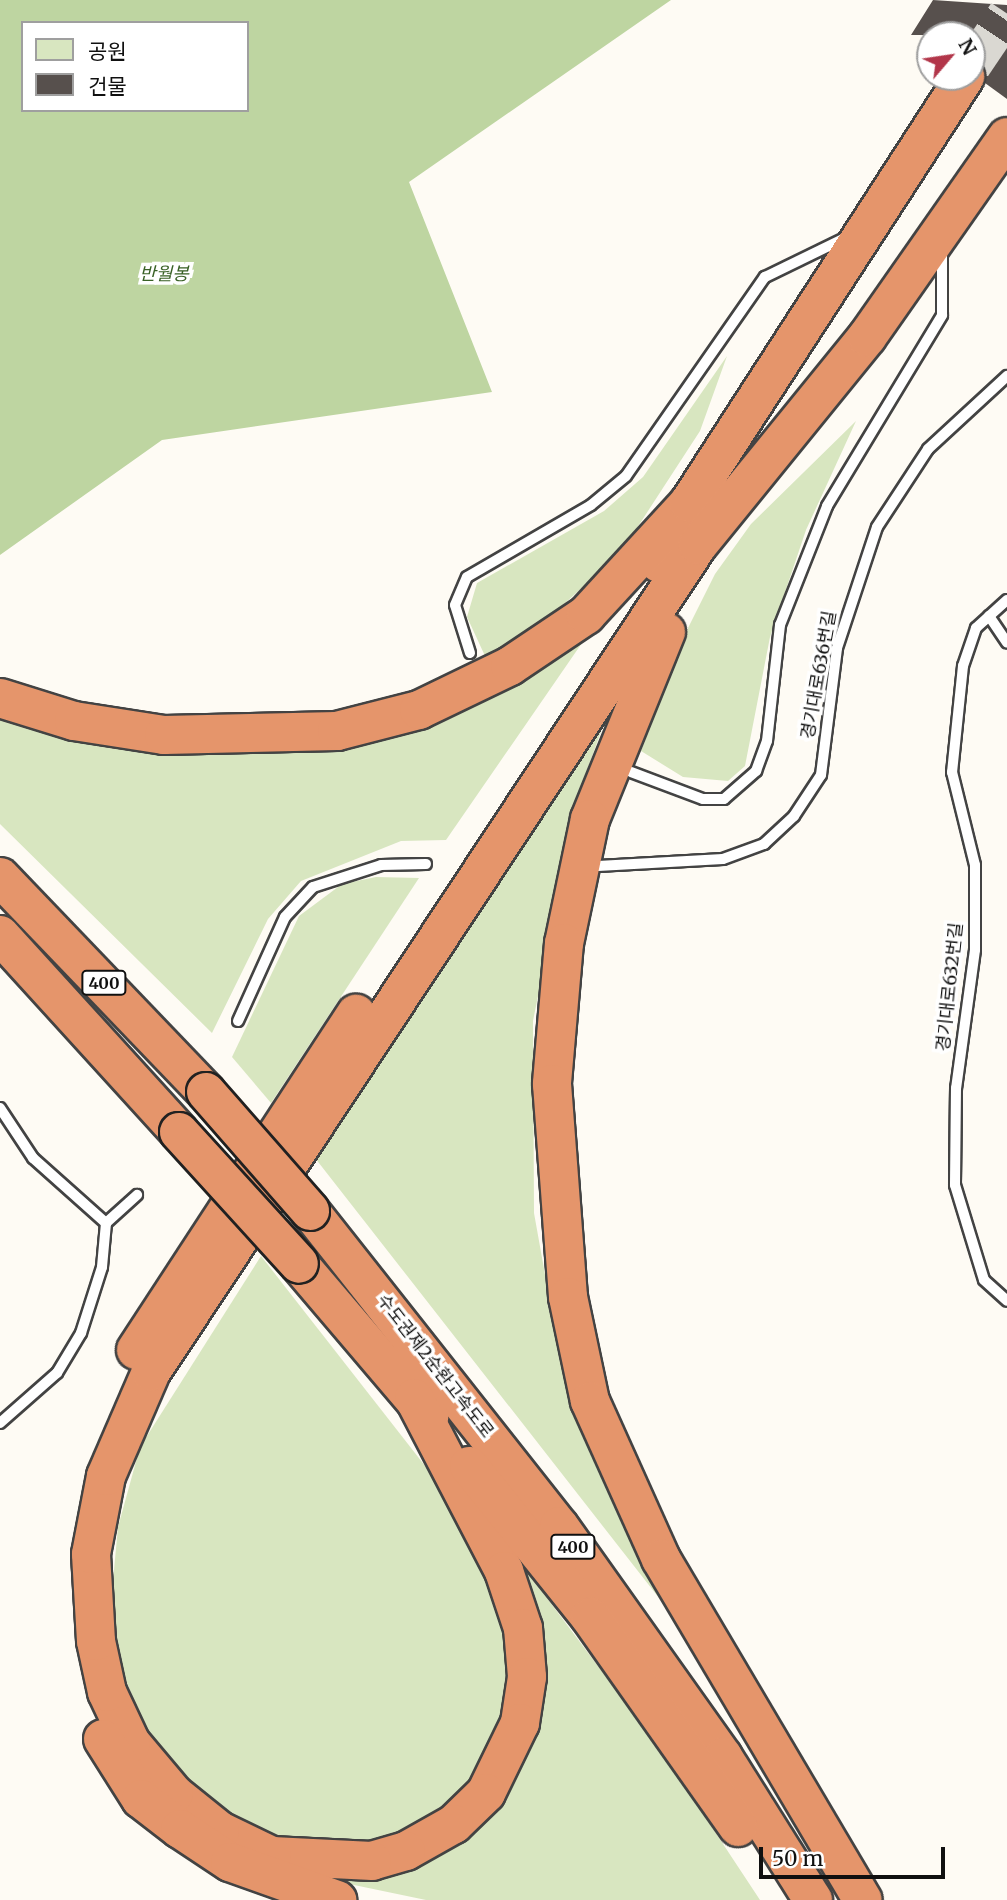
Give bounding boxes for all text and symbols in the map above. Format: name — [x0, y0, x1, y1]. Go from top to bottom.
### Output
legend — [21, 21, 248, 112]
north arrow — [916, 21, 986, 91]
text: N — [953, 34, 982, 59]
text: 공원 — [88, 38, 127, 65]
text: 건물 — [88, 73, 127, 100]
park label: 반월봉 — [139, 263, 189, 285]
street label: 경기대로636번길 — [797, 609, 841, 741]
street label: 경기대로632번길 — [932, 921, 968, 1053]
road number: 400 — [81, 970, 127, 995]
street label: 수도권제2순환고속도로 — [372, 1290, 498, 1442]
road number: 400 — [550, 1534, 596, 1560]
scale bar — [762, 1834, 948, 1878]
text: 50 m — [772, 1845, 823, 1872]

